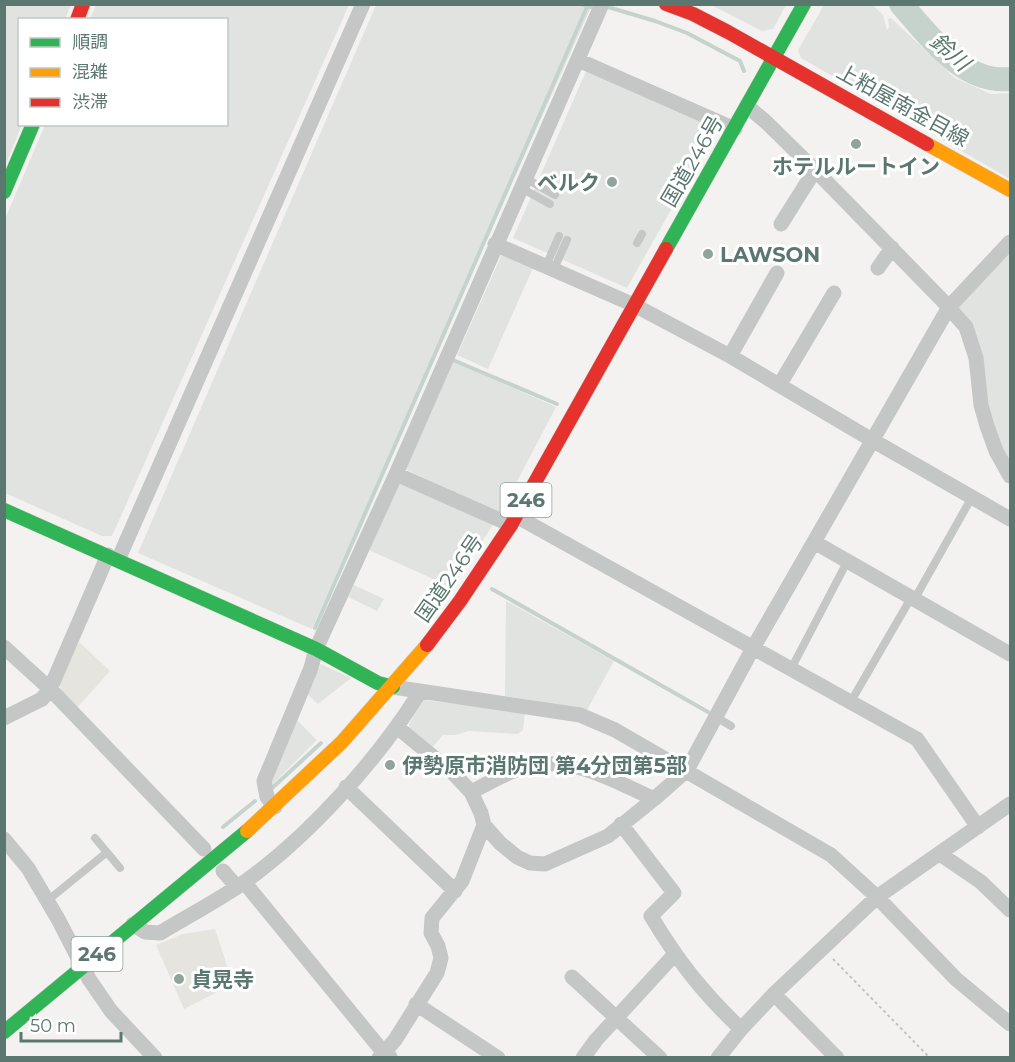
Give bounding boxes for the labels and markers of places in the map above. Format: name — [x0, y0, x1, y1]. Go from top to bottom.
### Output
marker: ホテルルートイン — [849, 137, 863, 151]
place label: ホテルルートイン — [772, 154, 940, 179]
place label: ベルク — [537, 170, 600, 195]
marker: ベルク — [605, 175, 619, 189]
place label: LAWSON — [720, 242, 820, 267]
marker: LAWSON — [701, 247, 715, 261]
place label: 伊勢原市消防団 第4分団第5部 — [402, 753, 687, 778]
marker: 伊勢原市消防団 第4分団第5部 — [383, 758, 397, 772]
place label: 貞晃寺 — [191, 967, 254, 992]
marker: 貞晃寺 — [172, 972, 186, 986]

